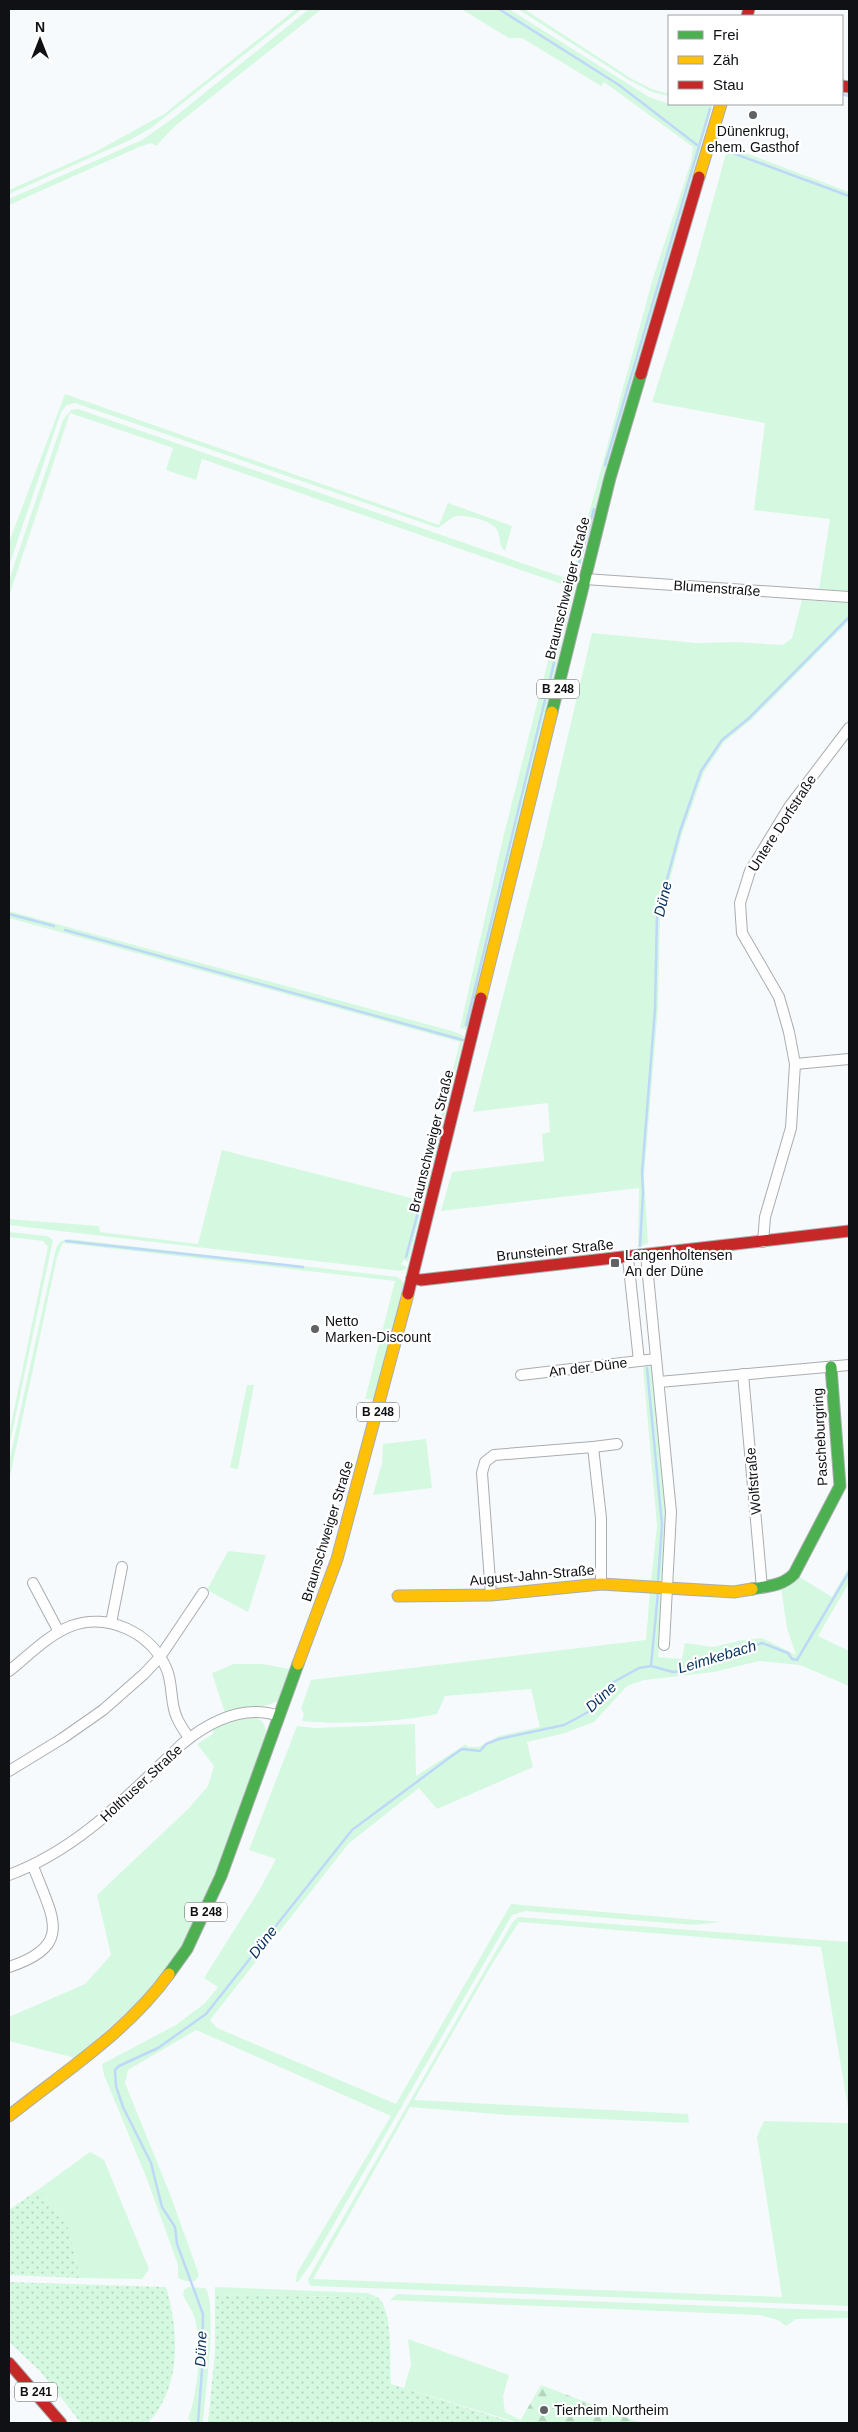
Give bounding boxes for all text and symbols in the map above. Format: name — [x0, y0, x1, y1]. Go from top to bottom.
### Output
north arrow — [15, 15, 65, 65]
legend — [668, 15, 843, 105]
text: N — [35, 19, 45, 35]
text: Frei — [713, 26, 739, 43]
text: Zäh — [713, 51, 739, 68]
text: Stau — [713, 76, 744, 93]
marker: Dünenkrug, ehem. Gasthof — [747, 109, 759, 121]
place label: Dünenkrug, ehem. Gasthof — [707, 123, 799, 155]
street label: Braunschweiger Straße — [542, 515, 593, 661]
street label: Blumenstraße — [673, 577, 761, 599]
road number: B 248 — [537, 680, 579, 699]
street label: Untere Dorfstraße — [745, 771, 819, 874]
water label: Düne — [650, 880, 675, 918]
street label: Braunschweiger Straße — [406, 1068, 457, 1214]
street label: Brunsteiner Straße — [496, 1236, 614, 1264]
place label: Langenholtensen An der Düne — [625, 1247, 732, 1279]
marker: Langenholtensen An der Düne — [609, 1257, 621, 1269]
place label: Netto Marken-Discount — [325, 1313, 431, 1345]
marker: Netto Marken-Discount — [309, 1323, 321, 1335]
street label: An der Düne — [548, 1354, 628, 1380]
street label: Pascheburgring — [809, 1388, 831, 1486]
road number: B 248 — [357, 1402, 399, 1421]
street label: Wolfstraße — [742, 1447, 764, 1515]
street label: Braunschweiger Straße — [298, 1459, 356, 1603]
street label: August-Jahn-Straße — [469, 1562, 595, 1588]
water label: Leimkebach — [676, 1637, 758, 1676]
water label: Düne — [582, 1678, 619, 1715]
street label: Holthuser Straße — [97, 1741, 185, 1825]
road number: B 248 — [185, 1902, 227, 1921]
water label: Düne — [245, 1922, 280, 1961]
water label: Düne — [191, 2331, 210, 2367]
road number: B 241 — [15, 2382, 57, 2402]
place label: Tierheim Northeim — [554, 2402, 669, 2418]
marker: Tierheim Northeim — [538, 2404, 550, 2416]

